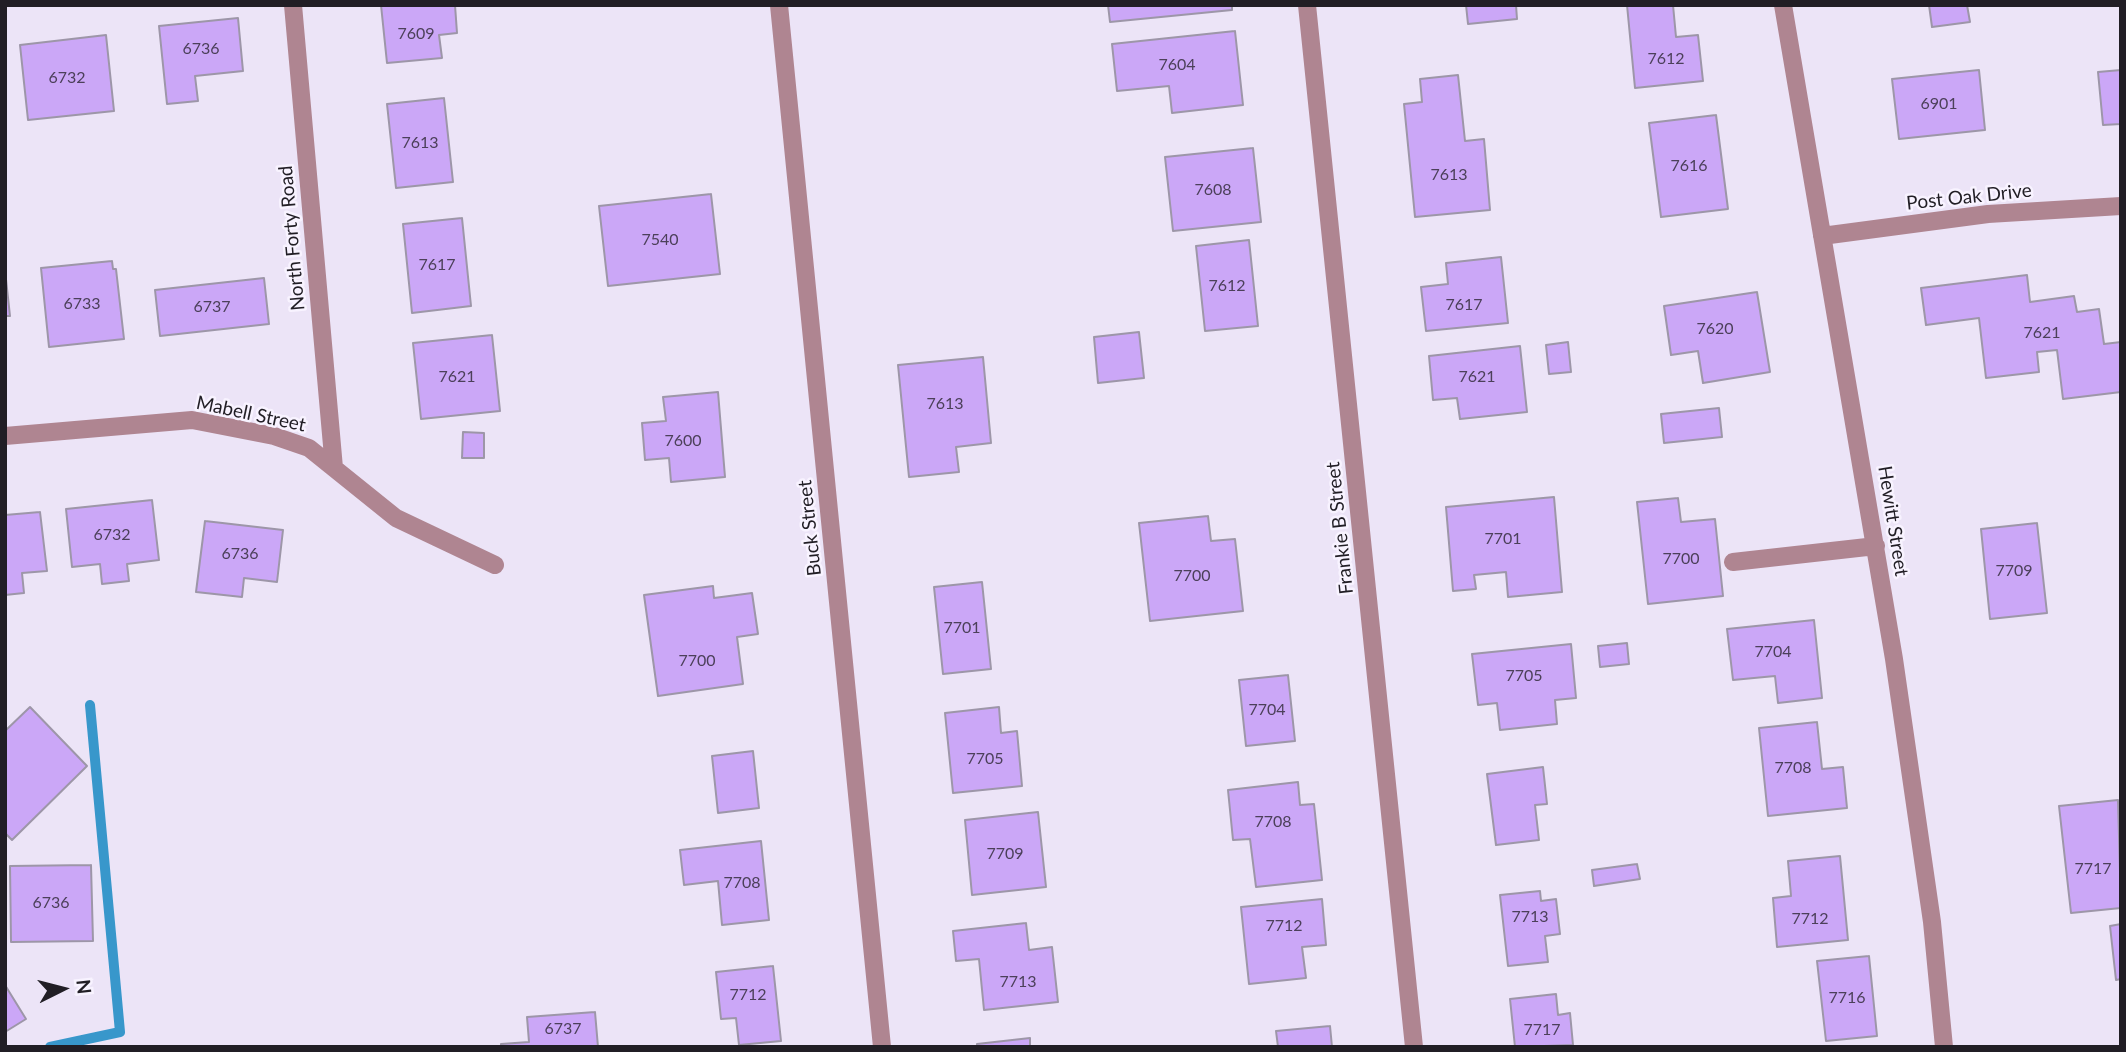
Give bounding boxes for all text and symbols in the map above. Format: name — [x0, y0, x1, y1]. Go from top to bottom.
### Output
house number: 7609 — [397, 24, 435, 44]
house number: 6736 — [182, 39, 220, 59]
house number: 7612 — [1647, 49, 1685, 69]
house number: 7604 — [1158, 55, 1196, 75]
house number: 6732 — [48, 68, 86, 88]
house number: 6901 — [1920, 94, 1958, 114]
house number: 7613 — [401, 133, 439, 153]
house number: 7616 — [1670, 156, 1708, 176]
street label: North Forty Road — [274, 165, 310, 311]
house number: 7613 — [1430, 165, 1468, 185]
street label: Post Oak Drive — [1905, 179, 2033, 215]
house number: 7608 — [1194, 180, 1232, 200]
house number: 7540 — [641, 230, 679, 250]
house number: 7617 — [418, 255, 456, 275]
house number: 7612 — [1208, 276, 1246, 296]
house number: 6733 — [63, 294, 101, 314]
house number: 7617 — [1445, 295, 1483, 315]
house number: 6737 — [193, 297, 231, 317]
house number: 7620 — [1696, 319, 1734, 339]
house number: 7621 — [2023, 323, 2061, 343]
house number: 7621 — [438, 367, 476, 387]
house number: 7621 — [1458, 367, 1496, 387]
street label: Mabell Street — [194, 391, 308, 437]
house number: 7613 — [926, 394, 964, 414]
house number: 7600 — [664, 431, 702, 451]
street label: Frankie B Street — [1322, 461, 1358, 595]
street label: Hewitt Street — [1873, 464, 1913, 578]
street label: Buck Street — [794, 479, 826, 577]
house number: 6732 — [93, 525, 131, 545]
house number: 7701 — [1484, 529, 1522, 549]
house number: 6736 — [221, 544, 259, 564]
house number: 7700 — [1662, 549, 1700, 569]
house number: 7709 — [1995, 561, 2033, 581]
house number: 7700 — [1173, 566, 1211, 586]
house number: 7701 — [943, 618, 981, 638]
house number: 7704 — [1754, 642, 1792, 662]
house number: 7700 — [678, 651, 716, 671]
house number: 7705 — [1505, 666, 1543, 686]
house number: 7704 — [1248, 700, 1286, 720]
house number: 7705 — [966, 749, 1004, 769]
house number: 7708 — [1774, 758, 1812, 778]
house number: 7708 — [1254, 812, 1292, 832]
house number: 7709 — [986, 844, 1024, 864]
house number: 7717 — [2074, 859, 2112, 879]
house number: 7708 — [723, 873, 761, 893]
house number: 6736 — [32, 893, 70, 913]
house number: 7713 — [1511, 907, 1549, 927]
house number: 7712 — [1791, 909, 1829, 929]
house number: 7712 — [1265, 916, 1303, 936]
north arrow — [28, 954, 98, 1024]
house number: 7713 — [999, 972, 1037, 992]
text: N — [72, 978, 97, 995]
house number: 7712 — [729, 985, 767, 1005]
house number: 7716 — [1828, 988, 1866, 1008]
house number: 6737 — [544, 1019, 582, 1039]
house number: 7717 — [1523, 1020, 1561, 1040]

